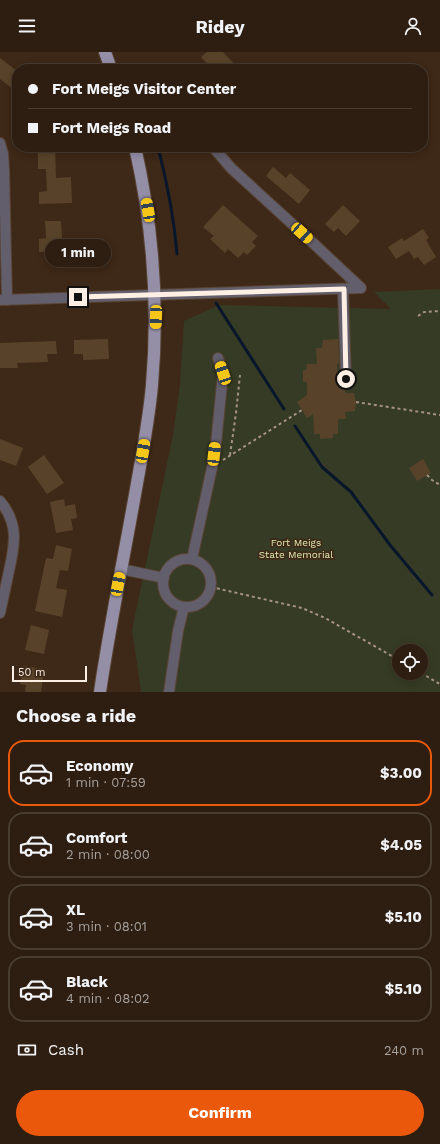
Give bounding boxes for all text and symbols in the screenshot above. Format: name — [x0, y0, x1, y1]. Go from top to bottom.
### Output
icon: menu — [16, 15, 38, 37]
icon: person — [402, 15, 424, 37]
text: Ridey — [195, 16, 245, 37]
text: Fort Meigs Visitor Center — [52, 80, 236, 98]
text: Fort Meigs Road — [52, 119, 171, 137]
car — [140, 197, 156, 223]
car — [289, 221, 315, 245]
callout: 1 min — [45, 239, 111, 267]
text: 1 min — [61, 245, 95, 260]
route end — [69, 288, 87, 306]
car — [150, 305, 162, 329]
car — [213, 360, 233, 386]
route start — [337, 370, 355, 388]
car — [135, 438, 151, 464]
car — [207, 441, 221, 467]
park label: Fort Meigs State Memorial — [259, 537, 333, 560]
car — [110, 571, 126, 597]
map controls — [392, 644, 428, 680]
button: locate — [392, 644, 428, 680]
scale bar — [12, 664, 87, 683]
text: 50 m — [18, 666, 45, 679]
text: Choose a ride — [16, 705, 136, 726]
icon: car — [18, 755, 54, 791]
text: Economy — [66, 757, 133, 775]
text: $3.00 — [380, 764, 422, 782]
text: 1 min · 07:59 — [66, 775, 146, 790]
icon: car — [18, 827, 54, 863]
text: Comfort — [66, 829, 127, 847]
text: $4.05 — [380, 836, 422, 854]
text: 2 min · 08:00 — [66, 847, 150, 862]
icon: car — [18, 899, 54, 935]
text: XL — [66, 901, 85, 919]
text: $5.10 — [385, 908, 422, 926]
text: 3 min · 08:01 — [66, 919, 147, 934]
icon: car — [18, 971, 54, 1007]
text: Black — [66, 973, 108, 991]
text: $5.10 — [385, 980, 422, 998]
text: 4 min · 08:02 — [66, 991, 150, 1006]
icon: cash — [16, 1039, 38, 1061]
text: Cash — [48, 1041, 84, 1059]
text: 240 m — [384, 1043, 424, 1058]
button: Confirm — [16, 1090, 424, 1136]

